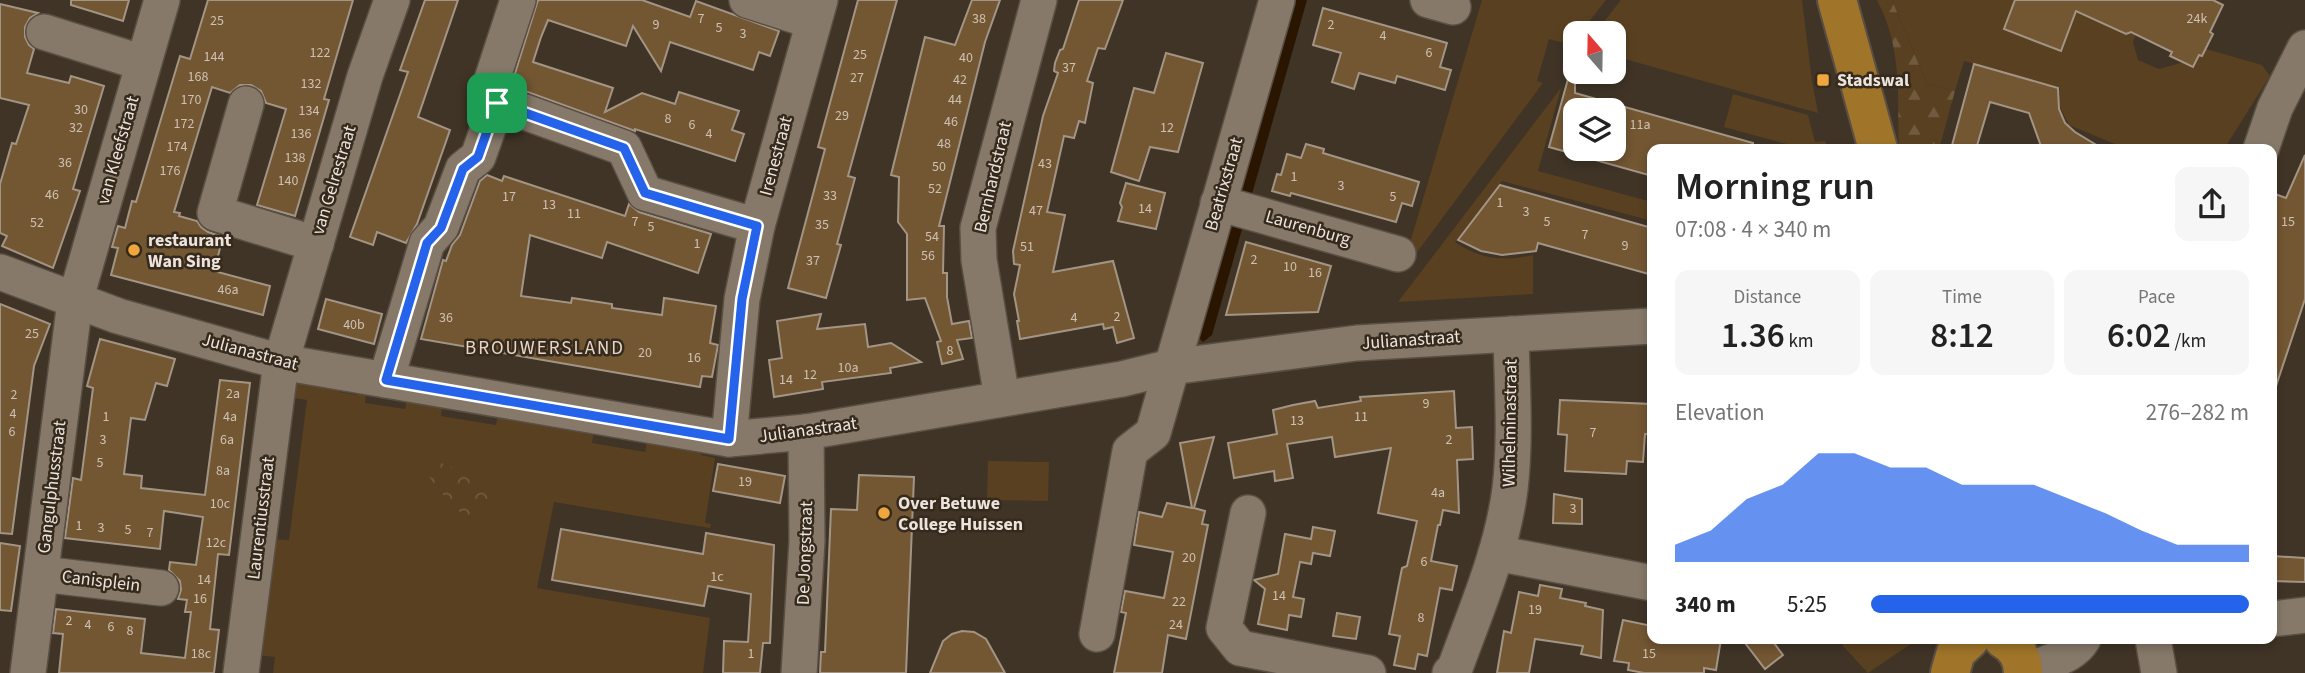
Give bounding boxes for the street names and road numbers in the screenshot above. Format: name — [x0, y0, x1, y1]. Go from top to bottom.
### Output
street label: van Kleefstraat — [91, 93, 145, 207]
street label: Irenestraat — [753, 113, 799, 199]
street label: Bernhardstraat — [968, 119, 1018, 235]
street label: van Gelrestraat — [305, 122, 363, 238]
street label: Beatrixstraat — [1199, 134, 1249, 234]
street label: Laurenburg — [1263, 204, 1353, 252]
street label: Julianastraat — [1361, 324, 1461, 356]
street label: Julianastraat — [199, 327, 301, 377]
street label: Wilhelminastraat — [1496, 359, 1524, 487]
street label: Julianastraat — [757, 411, 859, 449]
street label: Gangulphusstraat — [31, 419, 73, 555]
street label: Laurentiusstraat — [241, 455, 281, 581]
street label: De Jongstraat — [791, 501, 819, 605]
street label: Canisplein — [60, 564, 142, 598]

